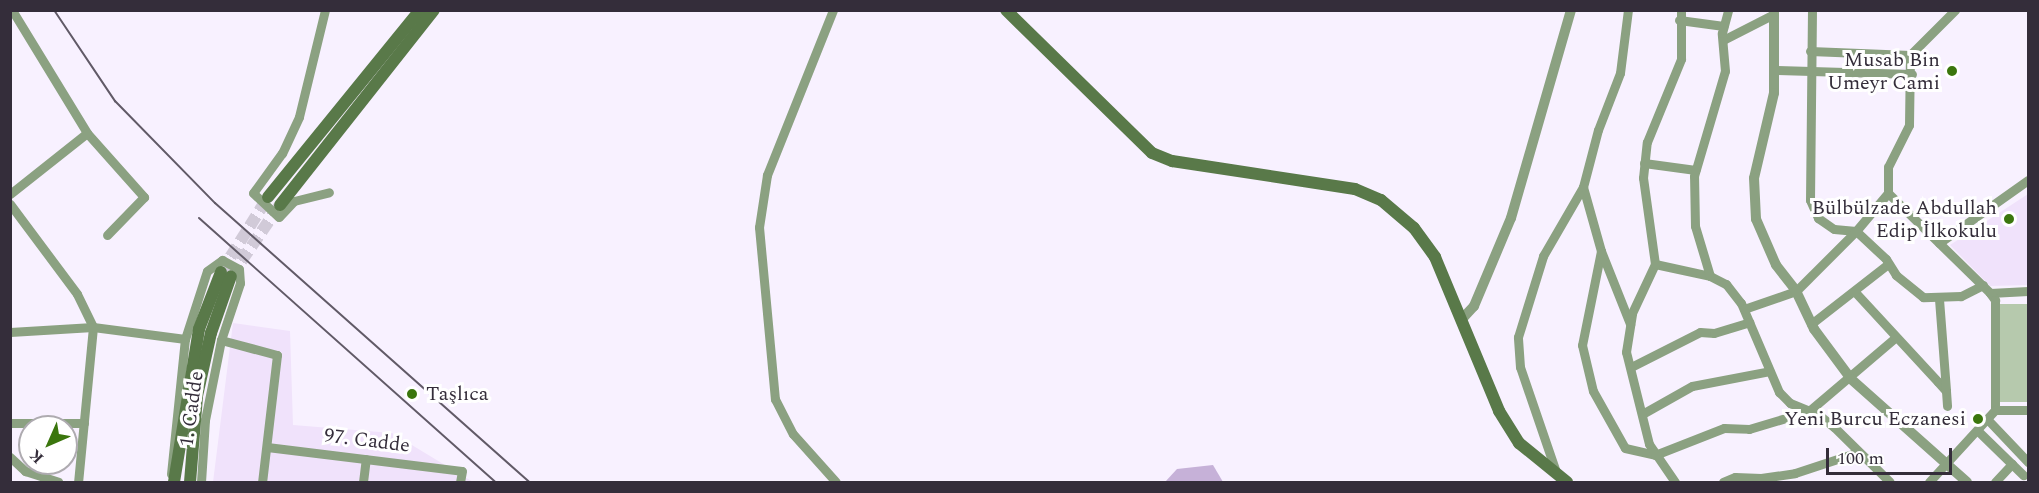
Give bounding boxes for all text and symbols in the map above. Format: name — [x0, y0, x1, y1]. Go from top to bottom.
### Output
place label: Musab Bin Umeyr Cami — [1827, 48, 1940, 95]
marker: Musab Bin Umeyr Cami — [1945, 64, 1959, 78]
place label: Bülbülzade Abdullah Edip İlkokulu — [1812, 196, 1997, 243]
marker: Bülbülzade Abdullah Edip İlkokulu — [2002, 212, 2016, 226]
street label: 1. Cadde — [175, 370, 209, 448]
place label: Taşlıca — [426, 382, 489, 406]
marker: Taşlıca — [403, 385, 421, 403]
place label: Yeni Burcu Eczanesi — [1784, 407, 1966, 431]
marker: Yeni Burcu Eczanesi — [1971, 412, 1985, 426]
north arrow — [18, 415, 78, 475]
street label: 97. Cadde — [323, 424, 411, 458]
scale bar — [1829, 436, 1955, 474]
text: K — [24, 443, 50, 469]
text: 100 m — [1837, 445, 1884, 472]

